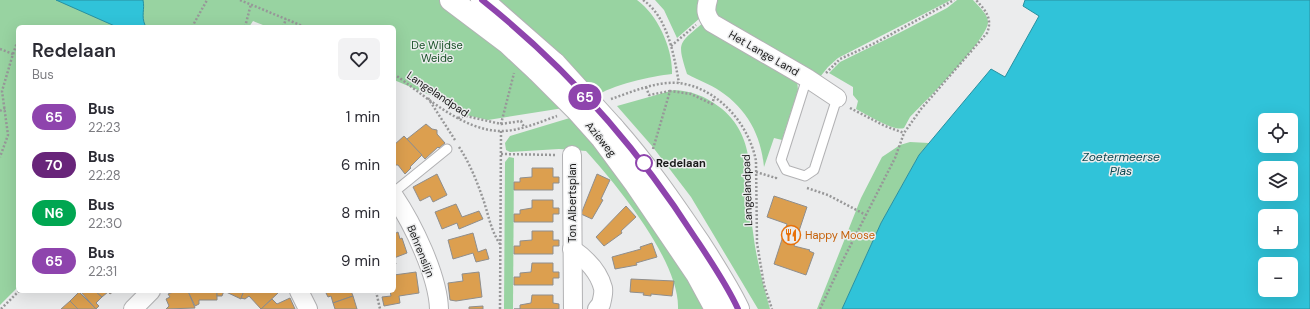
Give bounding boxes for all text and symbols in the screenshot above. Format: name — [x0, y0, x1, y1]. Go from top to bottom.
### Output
street label: Het Lange Land — [726, 27, 802, 79]
text: Redelaan — [32, 38, 116, 63]
button: heart — [338, 38, 380, 80]
park label: De Wijdse Weide — [411, 38, 463, 65]
text: Bus — [32, 66, 54, 83]
street label: Langelandpad — [404, 68, 472, 120]
line badge: 65 — [567, 84, 603, 110]
text: 65 — [576, 88, 594, 106]
text: Bus — [88, 99, 115, 119]
text: 1 min — [346, 107, 380, 127]
text: 65 — [45, 108, 63, 126]
map controls — [1258, 113, 1298, 297]
button: locate — [1258, 113, 1298, 153]
street label: Aziëweg — [582, 118, 620, 160]
text: 22:23 — [88, 119, 121, 136]
text: Bus — [88, 147, 115, 167]
water label: Zoetermeerse Plas — [1082, 149, 1160, 179]
marker: Redelaan — [635, 154, 653, 172]
street label: Langelandpad — [739, 154, 755, 226]
text: 6 min — [341, 155, 380, 175]
text: 70 — [45, 156, 63, 174]
place label: Redelaan — [656, 156, 706, 170]
button: layers — [1258, 161, 1298, 201]
street label: Ton Albertsplan — [565, 163, 579, 243]
text: 22:28 — [88, 167, 121, 184]
text: Bus — [88, 195, 115, 215]
text: 8 min — [341, 203, 380, 223]
text: N6 — [44, 204, 64, 222]
button: + — [1258, 209, 1298, 249]
text: 22:30 — [88, 215, 122, 232]
street label: Behrenslijn — [404, 223, 438, 279]
restaurant icon: Happy Moose — [780, 224, 802, 246]
place label: Happy Moose — [805, 228, 875, 242]
text: Bus — [88, 243, 115, 263]
text: 9 min — [341, 251, 380, 271]
text: 65 — [45, 252, 63, 270]
button: − — [1258, 257, 1298, 297]
text: 22:31 — [88, 263, 117, 280]

